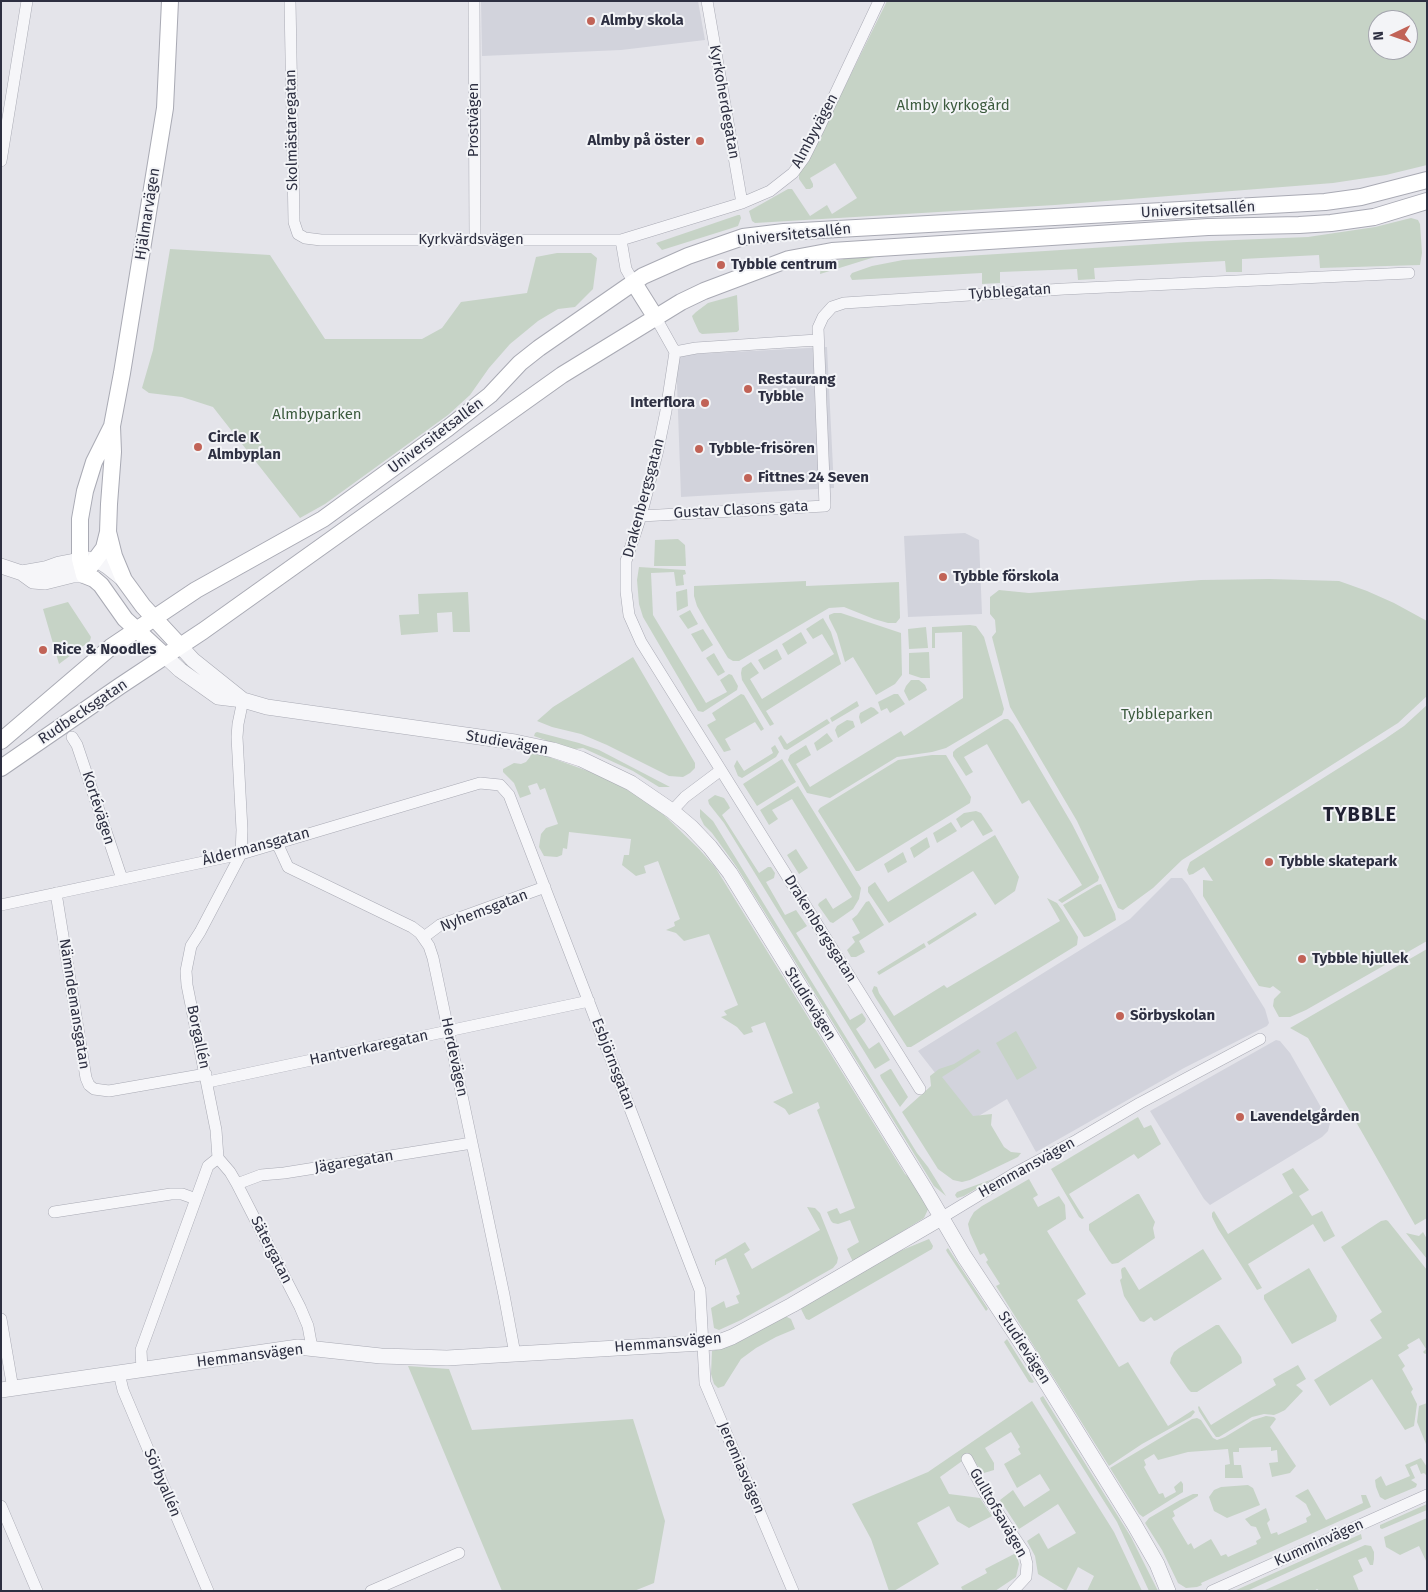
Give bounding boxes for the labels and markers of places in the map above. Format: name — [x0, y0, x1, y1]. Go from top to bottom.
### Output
place label: Almby skola — [601, 12, 684, 30]
marker: Almby skola — [585, 15, 597, 27]
place label: Almby på öster — [587, 132, 690, 150]
marker: Almby på öster — [694, 135, 706, 147]
place label: Tybble centrum — [731, 256, 837, 274]
marker: Tybble centrum — [715, 259, 727, 271]
place label: Restaurang Tybble — [758, 371, 836, 406]
marker: Restaurang Tybble — [742, 383, 754, 395]
place label: Interflora — [630, 394, 695, 412]
marker: Interflora — [699, 397, 711, 409]
place label: Circle K Almbyplan — [208, 429, 281, 464]
place label: Tybble-frisören — [709, 440, 815, 458]
marker: Circle K Almbyplan — [192, 441, 204, 453]
marker: Tybble-frisören — [693, 443, 705, 455]
place label: Fittnes 24 Seven — [758, 469, 869, 487]
marker: Fittnes 24 Seven — [742, 472, 754, 484]
place label: Tybble förskola — [953, 568, 1059, 586]
marker: Tybble förskola — [937, 571, 949, 583]
place label: Rice & Noodles — [53, 641, 157, 659]
marker: Rice & Noodles — [37, 644, 49, 656]
place label: Tybble skatepark — [1279, 853, 1397, 871]
marker: Tybble skatepark — [1263, 856, 1275, 868]
place label: Tybble hjullek — [1312, 950, 1408, 968]
marker: Tybble hjullek — [1296, 953, 1308, 965]
place label: Sörbyskolan — [1130, 1007, 1215, 1025]
marker: Sörbyskolan — [1114, 1010, 1126, 1022]
place label: Lavendelgården — [1250, 1108, 1359, 1126]
marker: Lavendelgården — [1234, 1111, 1246, 1123]

